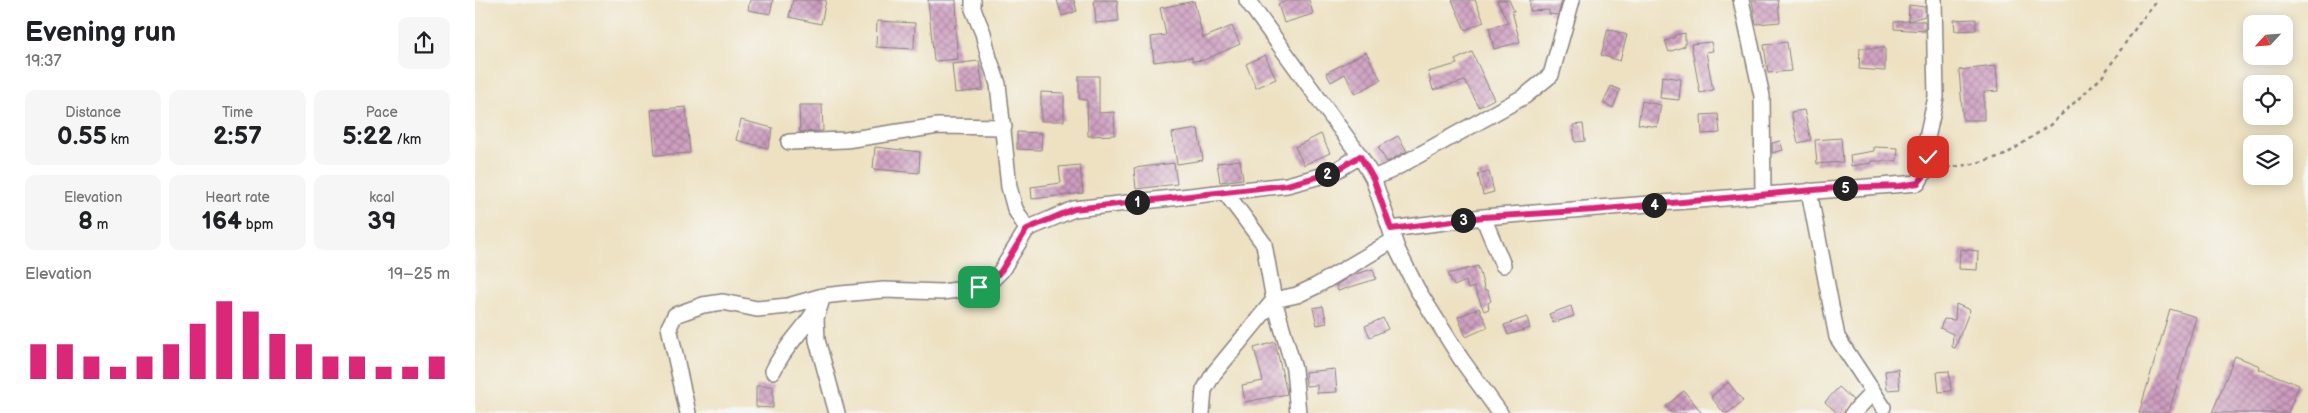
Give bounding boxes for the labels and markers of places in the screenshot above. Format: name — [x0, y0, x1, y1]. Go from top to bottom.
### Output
pin — [1907, 136, 1949, 178]
pin: 2 — [1315, 162, 1339, 186]
pin: 5 — [1833, 176, 1857, 200]
pin: 1 — [1125, 190, 1149, 214]
pin: 4 — [1641, 192, 1667, 218]
pin: 3 — [1451, 208, 1475, 232]
pin — [958, 266, 1000, 308]

